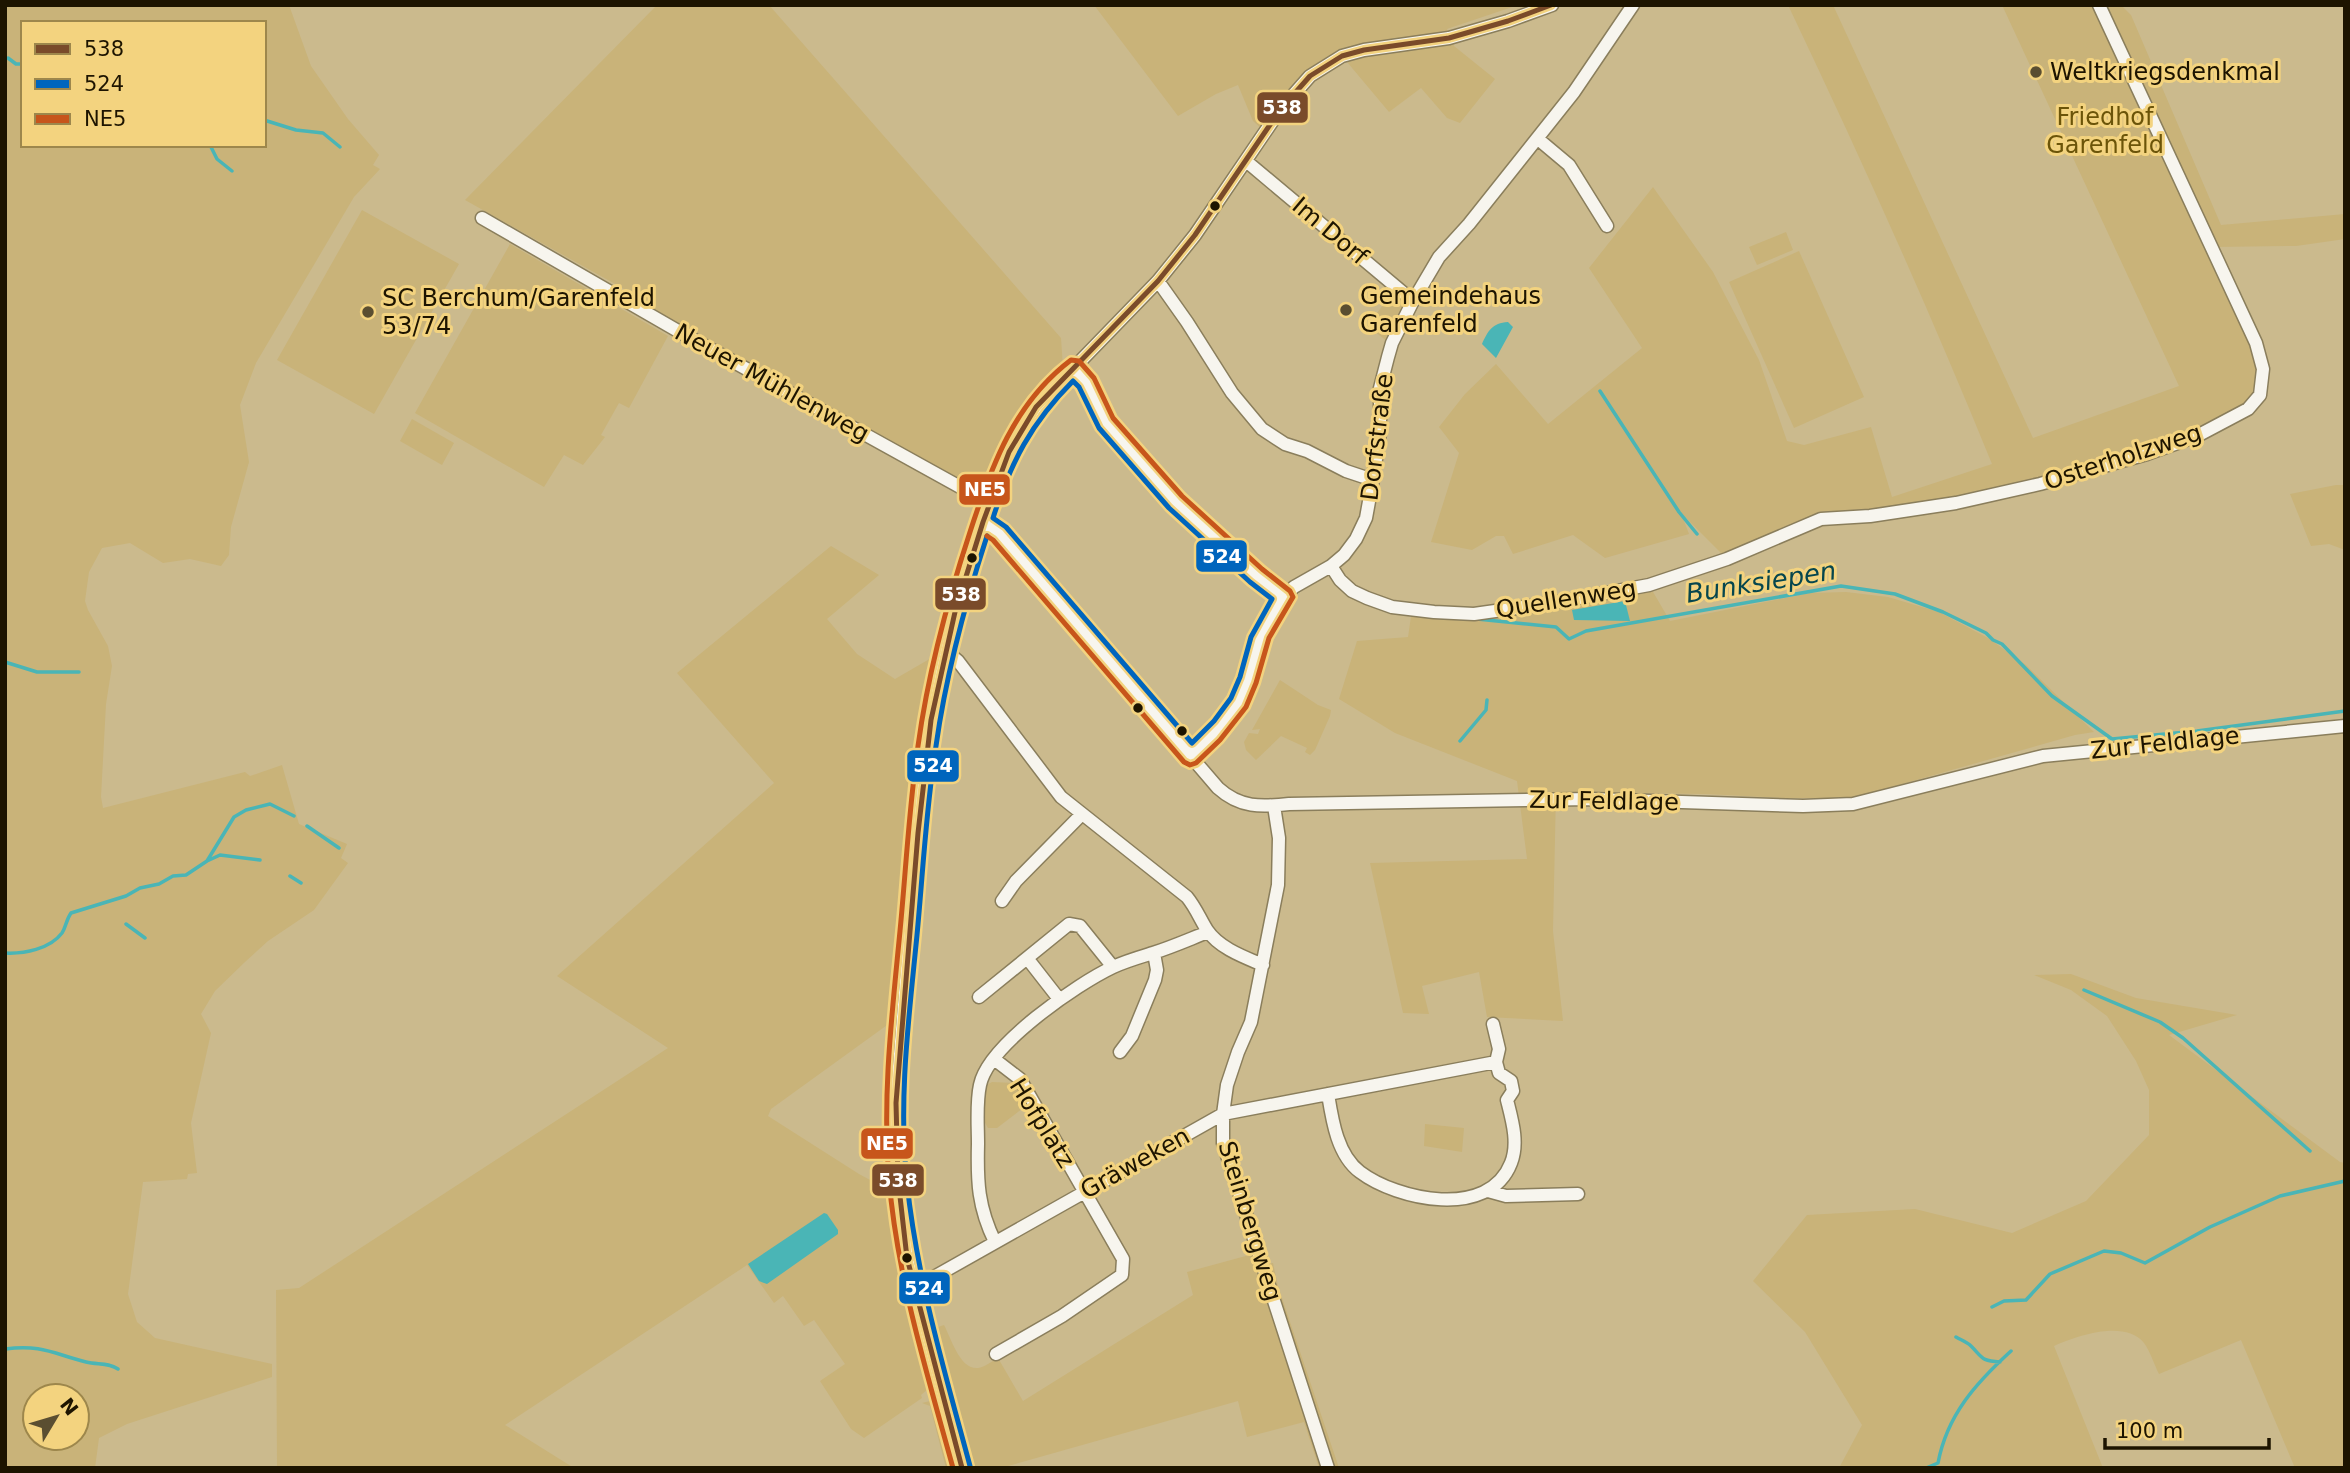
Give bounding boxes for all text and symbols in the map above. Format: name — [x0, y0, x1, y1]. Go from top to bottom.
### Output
legend — [21, 21, 266, 147]
text: 538 — [84, 37, 124, 61]
place label: Weltkriegsdenkmal — [2050, 58, 2280, 86]
marker: Weltkriegsdenkmal — [2028, 64, 2044, 80]
text: 524 — [84, 72, 124, 96]
line badge: 538 — [1256, 91, 1309, 124]
text: 538 — [1262, 96, 1302, 118]
park label: Friedhof Garenfeld — [2046, 103, 2164, 159]
text: NE5 — [84, 107, 126, 131]
street label: Im Dorf — [1287, 191, 1374, 271]
unlabelled marker — [1208, 199, 1222, 213]
place label: Gemeindehaus Garenfeld — [1360, 282, 1541, 338]
place label: SC Berchum/Garenfeld 53/74 — [382, 284, 655, 340]
marker: Gemeindehaus Garenfeld — [1338, 302, 1354, 318]
marker: SC Berchum/Garenfeld 53/74 — [360, 304, 376, 320]
street label: Neuer Mühlenweg — [670, 318, 874, 448]
street label: Dorfstraße — [1355, 372, 1399, 502]
street label: Osterholzweg — [2041, 418, 2205, 496]
line badge: NE5 — [958, 473, 1011, 506]
text: NE5 — [964, 478, 1006, 500]
line badge: 524 — [1195, 539, 1248, 573]
text: 524 — [1202, 545, 1242, 567]
unlabelled marker — [965, 551, 979, 565]
water label: Bunksiepen — [1684, 555, 1838, 609]
street label: Quellenweg — [1494, 574, 1638, 624]
line badge: 538 — [934, 577, 987, 611]
text: 538 — [941, 583, 981, 605]
unlabelled marker — [1131, 701, 1145, 715]
street label: Zur Feldlage — [2089, 721, 2241, 765]
unlabelled marker — [1175, 724, 1189, 738]
line badge: 524 — [906, 749, 960, 783]
text: 524 — [913, 754, 953, 776]
street label: Zur Feldlage — [1529, 786, 1679, 816]
street label: Hofplatz — [1004, 1073, 1080, 1173]
street label: Gräweken — [1075, 1122, 1195, 1204]
line badge: NE5 — [860, 1127, 914, 1160]
text: NE5 — [866, 1132, 908, 1154]
street label: Steinbergweg — [1212, 1138, 1288, 1304]
line badge: 538 — [871, 1163, 925, 1197]
text: 538 — [878, 1169, 918, 1191]
unlabelled marker — [900, 1251, 914, 1265]
line badge: 524 — [898, 1271, 951, 1305]
text: 524 — [904, 1277, 944, 1299]
north arrow — [21, 1382, 91, 1452]
text: N — [56, 1393, 83, 1420]
scale bar — [2105, 1406, 2270, 1450]
text: 100 m — [2116, 1419, 2183, 1443]

